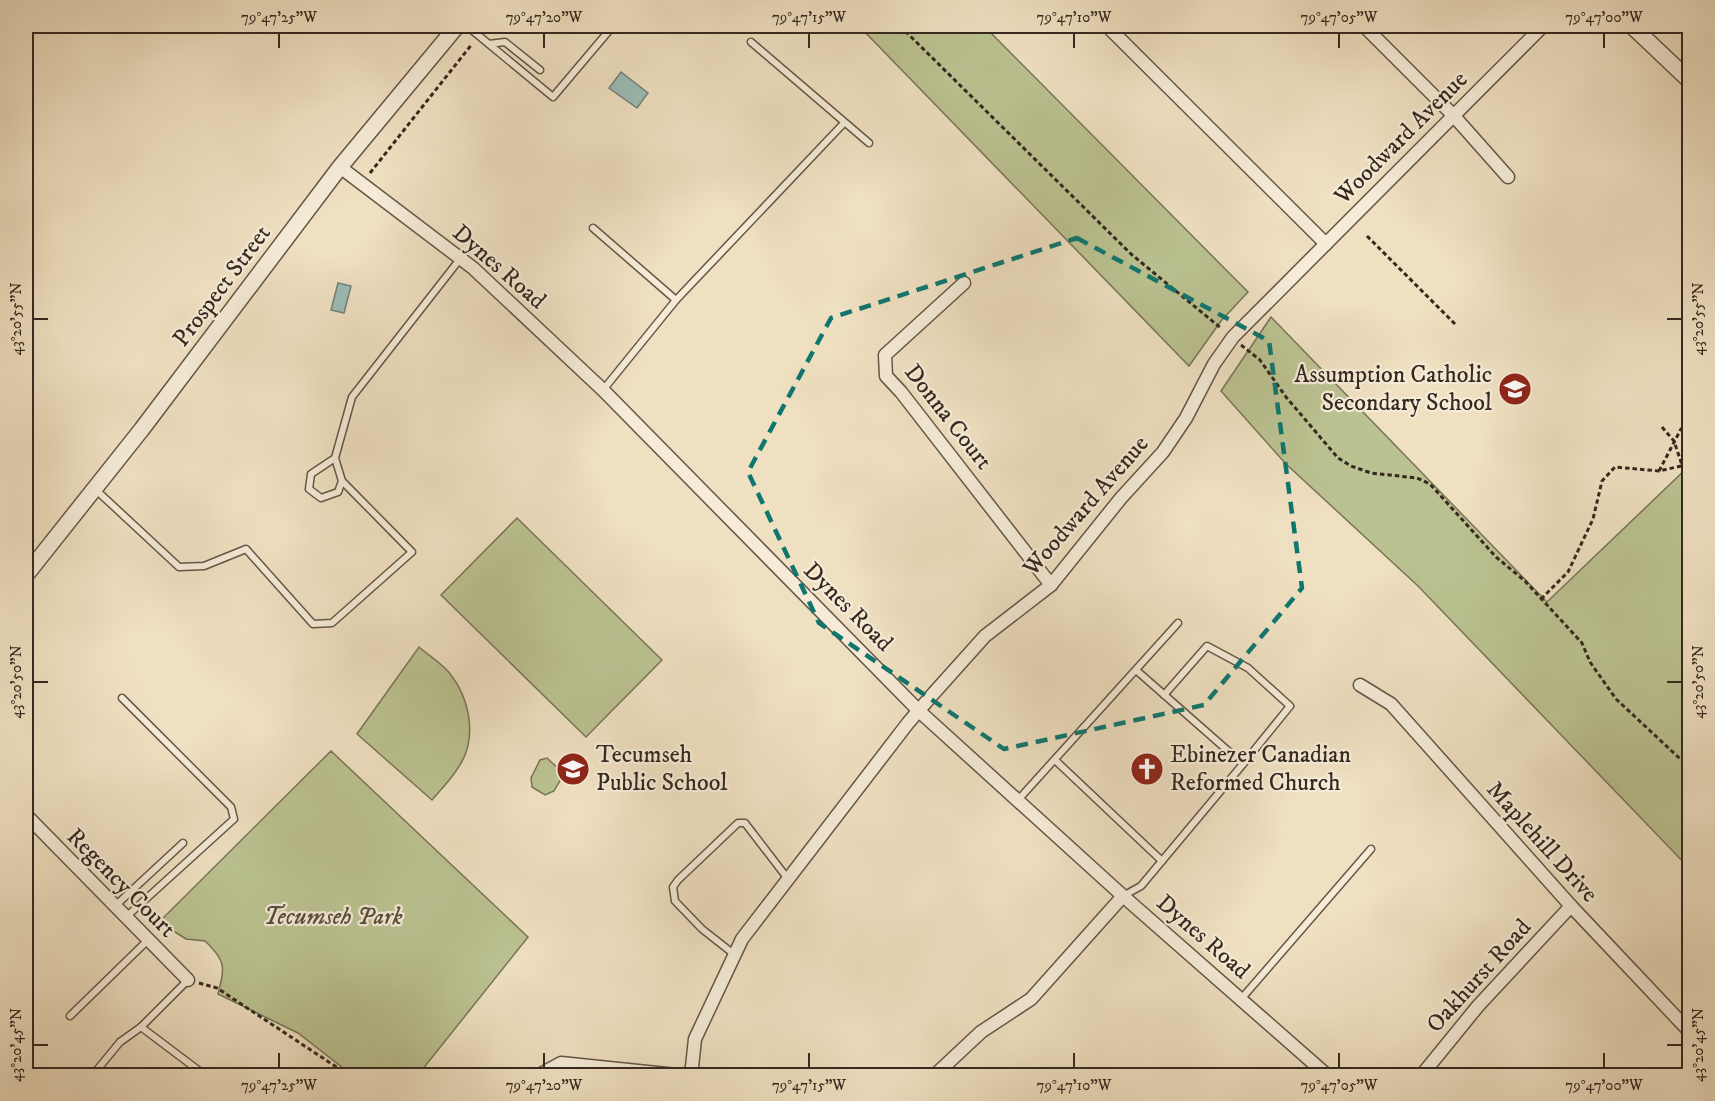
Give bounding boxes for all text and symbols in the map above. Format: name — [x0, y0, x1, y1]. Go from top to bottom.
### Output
text: 79°47'25"W — [241, 8, 317, 27]
text: 79°47'20"W — [506, 8, 583, 27]
text: 79°47'15"W — [772, 8, 846, 27]
text: 79°47'10"W — [1037, 8, 1112, 27]
text: 79°47'05"W — [1301, 8, 1378, 27]
text: 79°47'00"W — [1565, 8, 1643, 27]
street label: Woodward Avenue — [1327, 65, 1474, 212]
street label: Dynes Road — [446, 218, 552, 316]
street label: Prospect Street — [167, 219, 278, 353]
text: 43°20'55"N — [7, 283, 26, 355]
text: 43°20'55"N — [1689, 283, 1708, 355]
street label: Donna Court — [897, 358, 999, 476]
place label: Assumption Catholic Secondary School — [1294, 360, 1493, 418]
school or university icon: Assumption Catholic Secondary School — [1497, 371, 1533, 407]
street label: Woodward Avenue — [1016, 429, 1155, 583]
street label: Dynes Road — [797, 556, 899, 658]
text: 43°20'50"N — [7, 645, 26, 719]
text: 43°20'50"N — [1689, 645, 1708, 719]
place label: Tecumseh Public School — [596, 740, 728, 798]
place label: Ebinezer Canadian Reformed Church — [1170, 740, 1351, 798]
school or university icon: Tecumseh Public School — [555, 751, 591, 787]
church icon: Ebinezer Canadian Reformed Church — [1129, 751, 1165, 787]
street label: Maplehill Drive — [1480, 775, 1604, 909]
street label: Regency Court — [60, 822, 182, 944]
street label: Dynes Road — [1150, 888, 1256, 986]
park label: Tecumseh Park — [263, 902, 403, 932]
street label: Oakhurst Road — [1420, 913, 1538, 1039]
text: 43°20'45"N — [7, 1008, 26, 1082]
text: 43°20'45"N — [1689, 1008, 1708, 1082]
text: 79°47'25"W — [241, 1076, 317, 1095]
text: 79°47'20"W — [506, 1076, 583, 1095]
text: 79°47'15"W — [772, 1076, 846, 1095]
text: 79°47'10"W — [1037, 1076, 1112, 1095]
text: 79°47'05"W — [1301, 1076, 1378, 1095]
text: 79°47'00"W — [1565, 1076, 1643, 1095]

